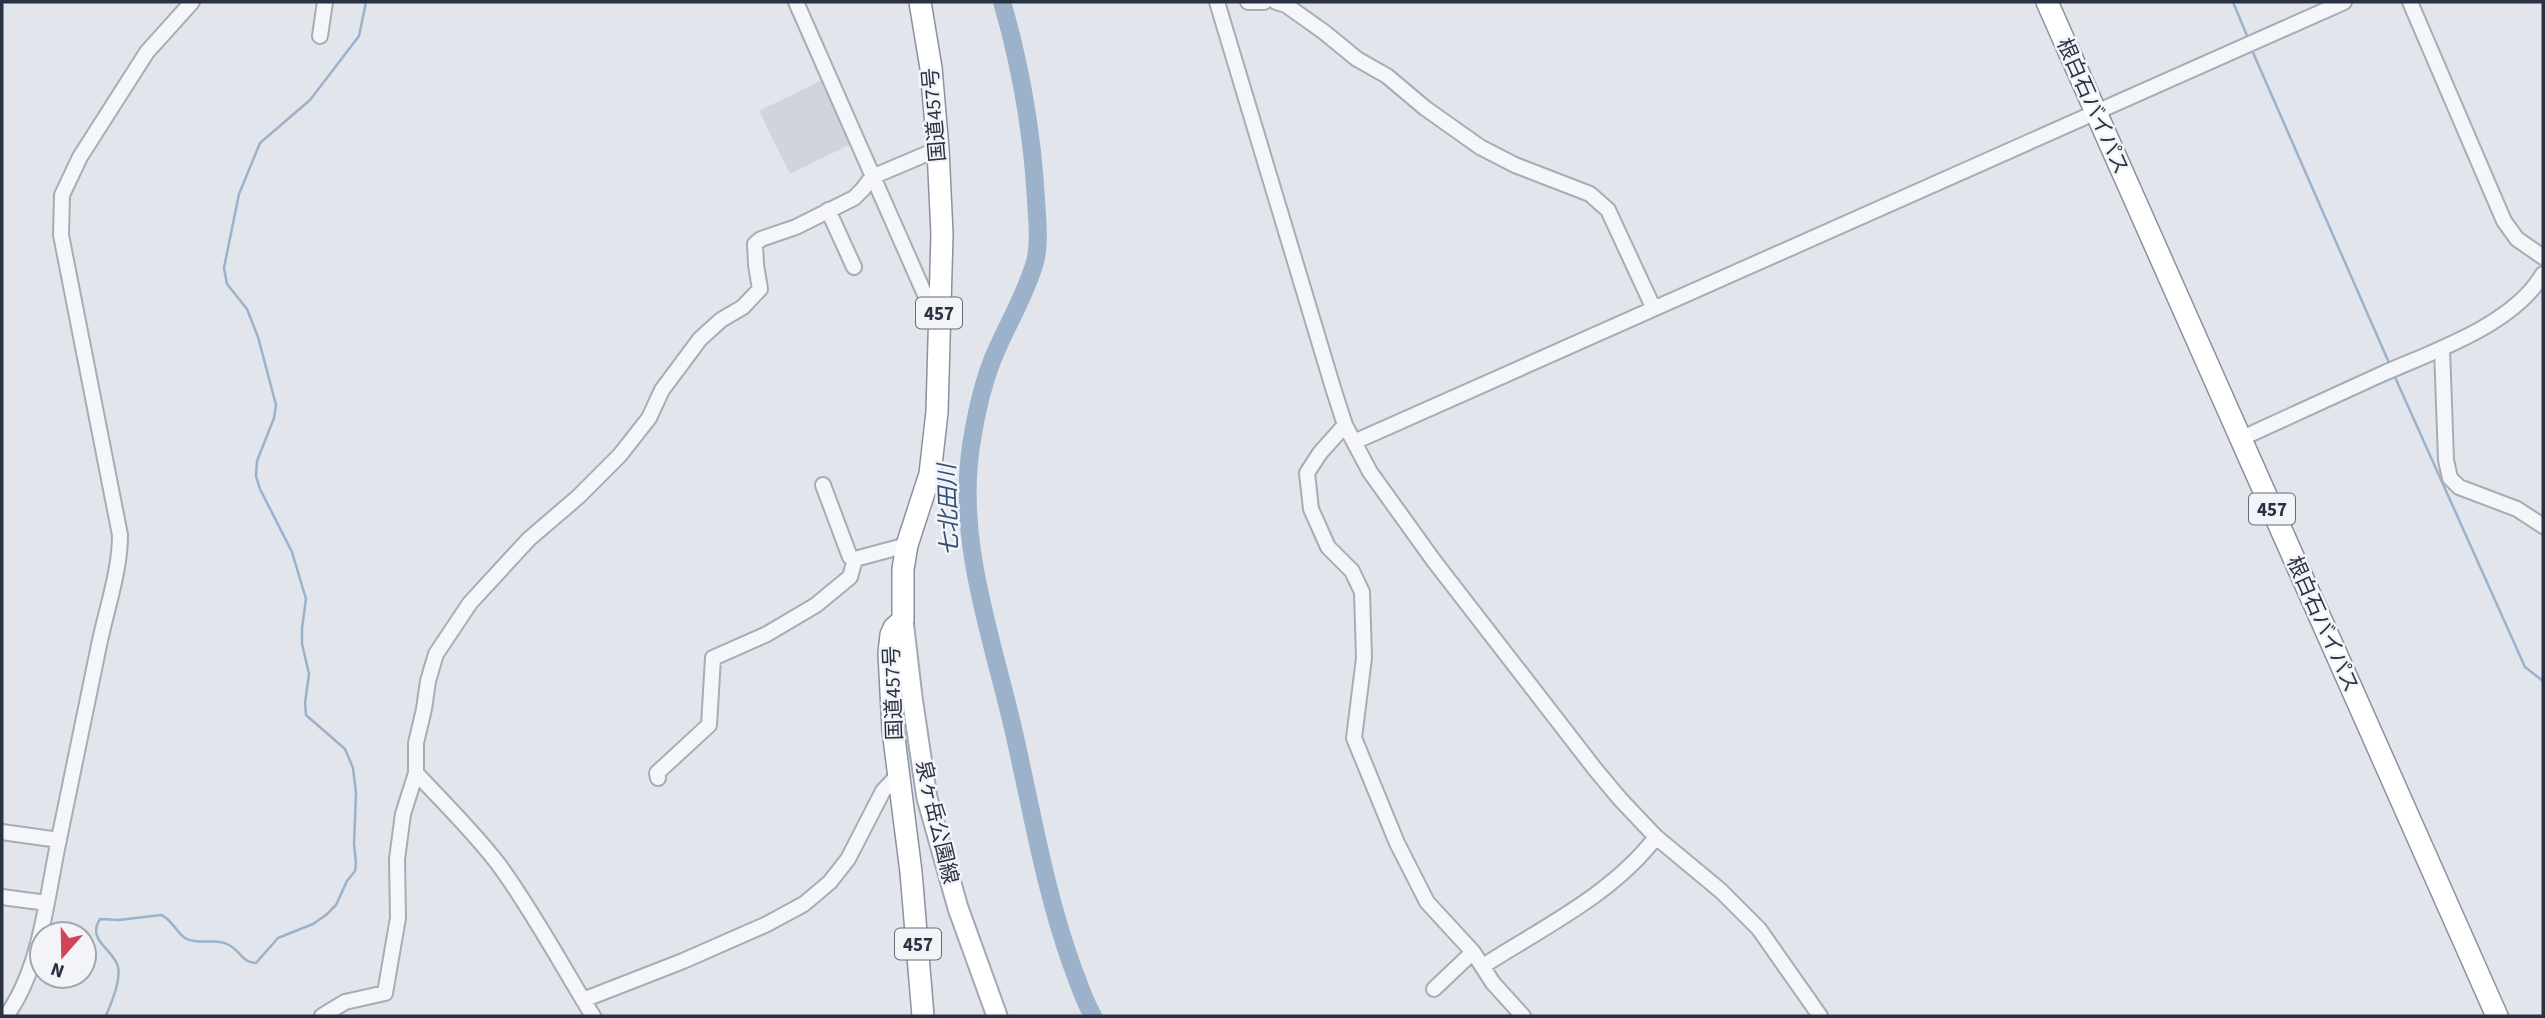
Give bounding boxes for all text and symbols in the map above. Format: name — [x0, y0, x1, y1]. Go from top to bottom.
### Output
street label: 根白石バイパス — [2049, 33, 2137, 179]
street label: 国道457号 — [915, 67, 953, 163]
road number: 457 — [916, 298, 962, 328]
water label: 七北田川 — [930, 460, 967, 557]
road number: 457 — [2249, 494, 2295, 524]
street label: 根白石バイパス — [2279, 551, 2367, 697]
street label: 国道457号 — [876, 645, 910, 741]
street label: 泉ヶ岳公園線 — [908, 757, 966, 887]
north arrow — [28, 920, 98, 990]
road number: 457 — [895, 928, 941, 960]
text: N — [47, 955, 68, 984]

